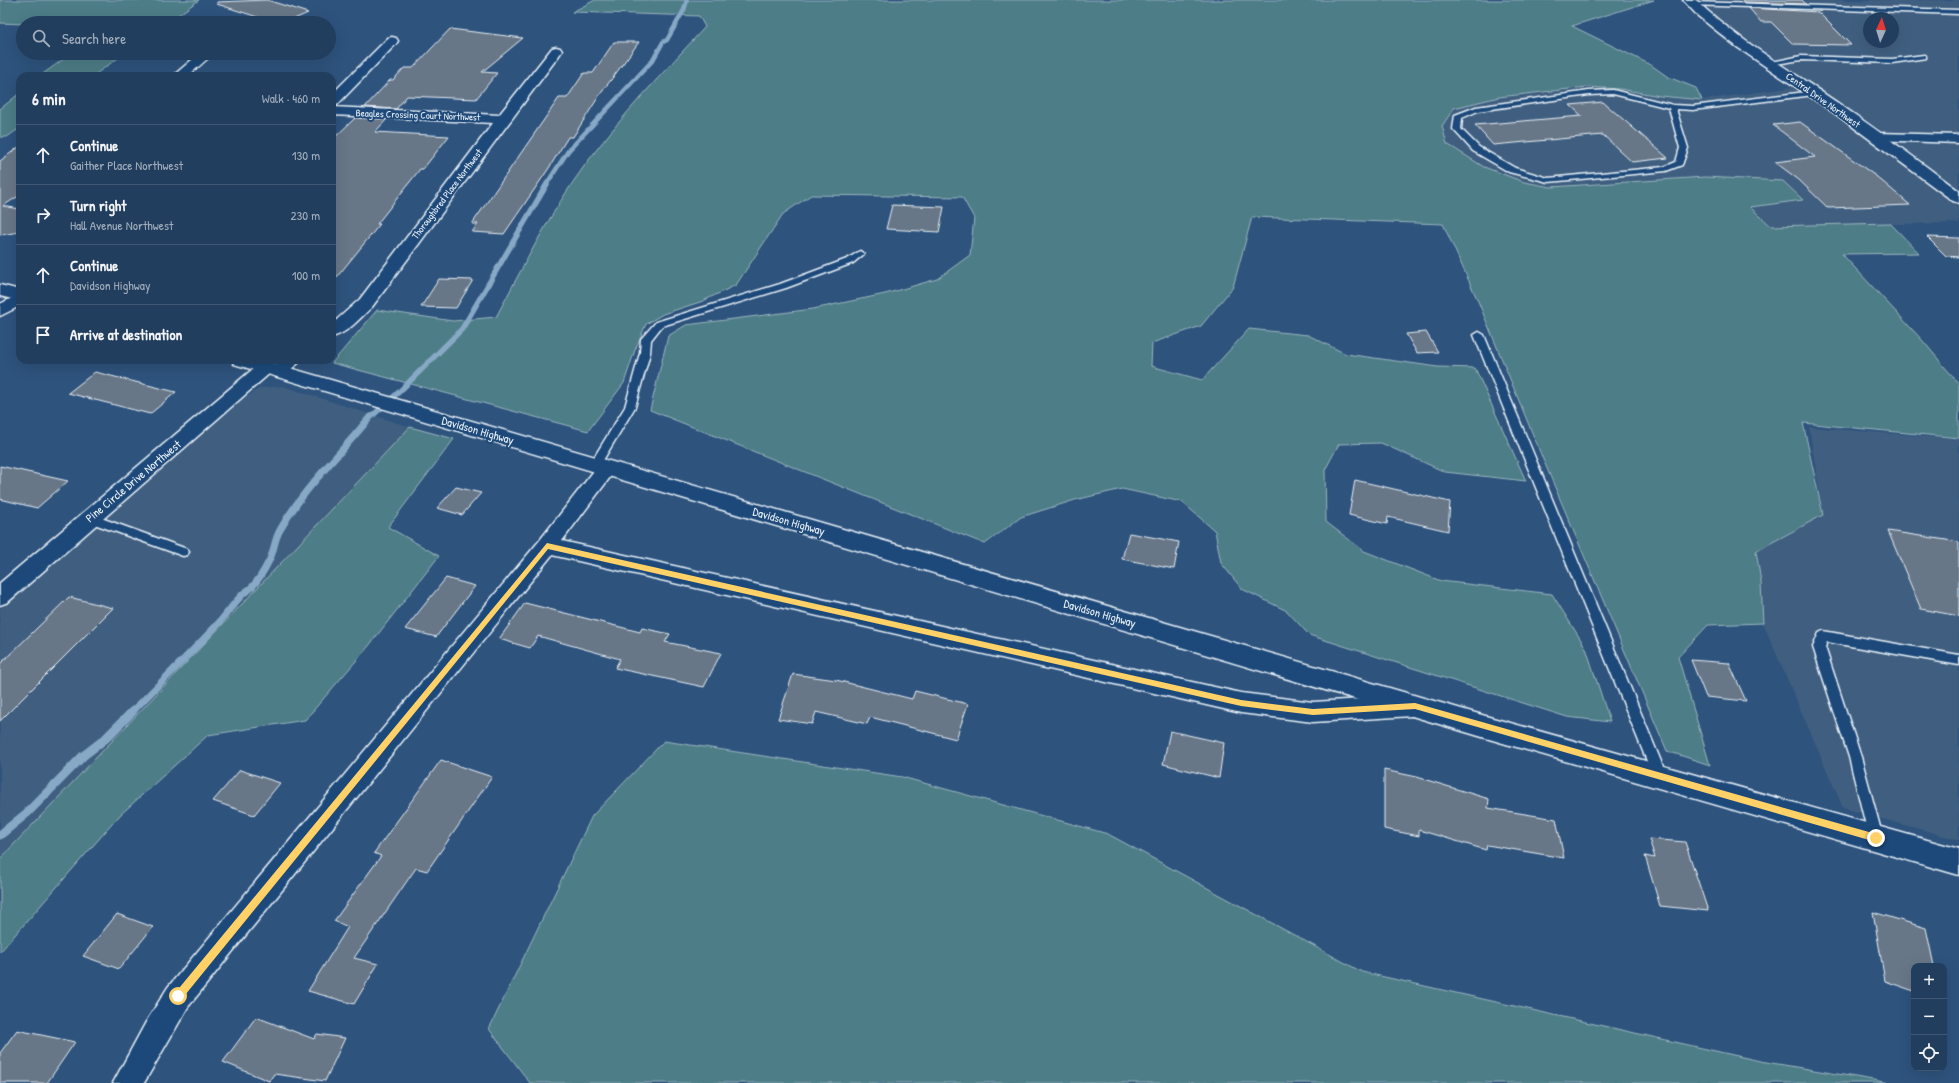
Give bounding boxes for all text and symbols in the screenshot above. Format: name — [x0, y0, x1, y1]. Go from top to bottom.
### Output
north arrow — [1863, 12, 1899, 48]
search box — [16, 16, 336, 60]
icon: search — [30, 27, 52, 49]
text: Search here — [62, 28, 126, 49]
street label: Central Drive Northwest — [1783, 69, 1863, 131]
text: 6 min — [32, 87, 66, 110]
text: Walk · 460 m — [262, 89, 320, 107]
street label: Beagles Crossing Court Northwest — [355, 106, 481, 124]
text: Continue — [70, 135, 118, 156]
icon: ahead — [32, 144, 54, 166]
text: 130 m — [292, 146, 320, 164]
street label: Thoroughbred Place Northwest — [409, 146, 486, 242]
text: Gaither Place Northwest — [70, 156, 183, 174]
text: Turn right — [70, 195, 126, 216]
icon: right — [32, 204, 54, 226]
text: 230 m — [290, 206, 320, 224]
text: Hall Avenue Northwest — [70, 216, 174, 234]
text: Continue — [70, 255, 118, 276]
icon: ahead — [32, 264, 54, 286]
text: 100 m — [292, 266, 320, 284]
text: Davidson Highway — [70, 276, 150, 294]
icon: arrive — [32, 324, 54, 346]
text: Arrive at destination — [70, 324, 182, 345]
street label: Davidson Highway — [440, 412, 516, 448]
street label: Pine Circle Drive Northwest — [82, 435, 185, 526]
street label: Davidson Highway — [751, 503, 827, 539]
street label: Davidson Highway — [1062, 595, 1138, 631]
route end — [1867, 829, 1885, 847]
map controls — [1911, 963, 1947, 1071]
button: + — [1911, 963, 1947, 999]
route start — [169, 987, 187, 1005]
button: − — [1911, 999, 1947, 1035]
button: locate — [1911, 1035, 1947, 1071]

